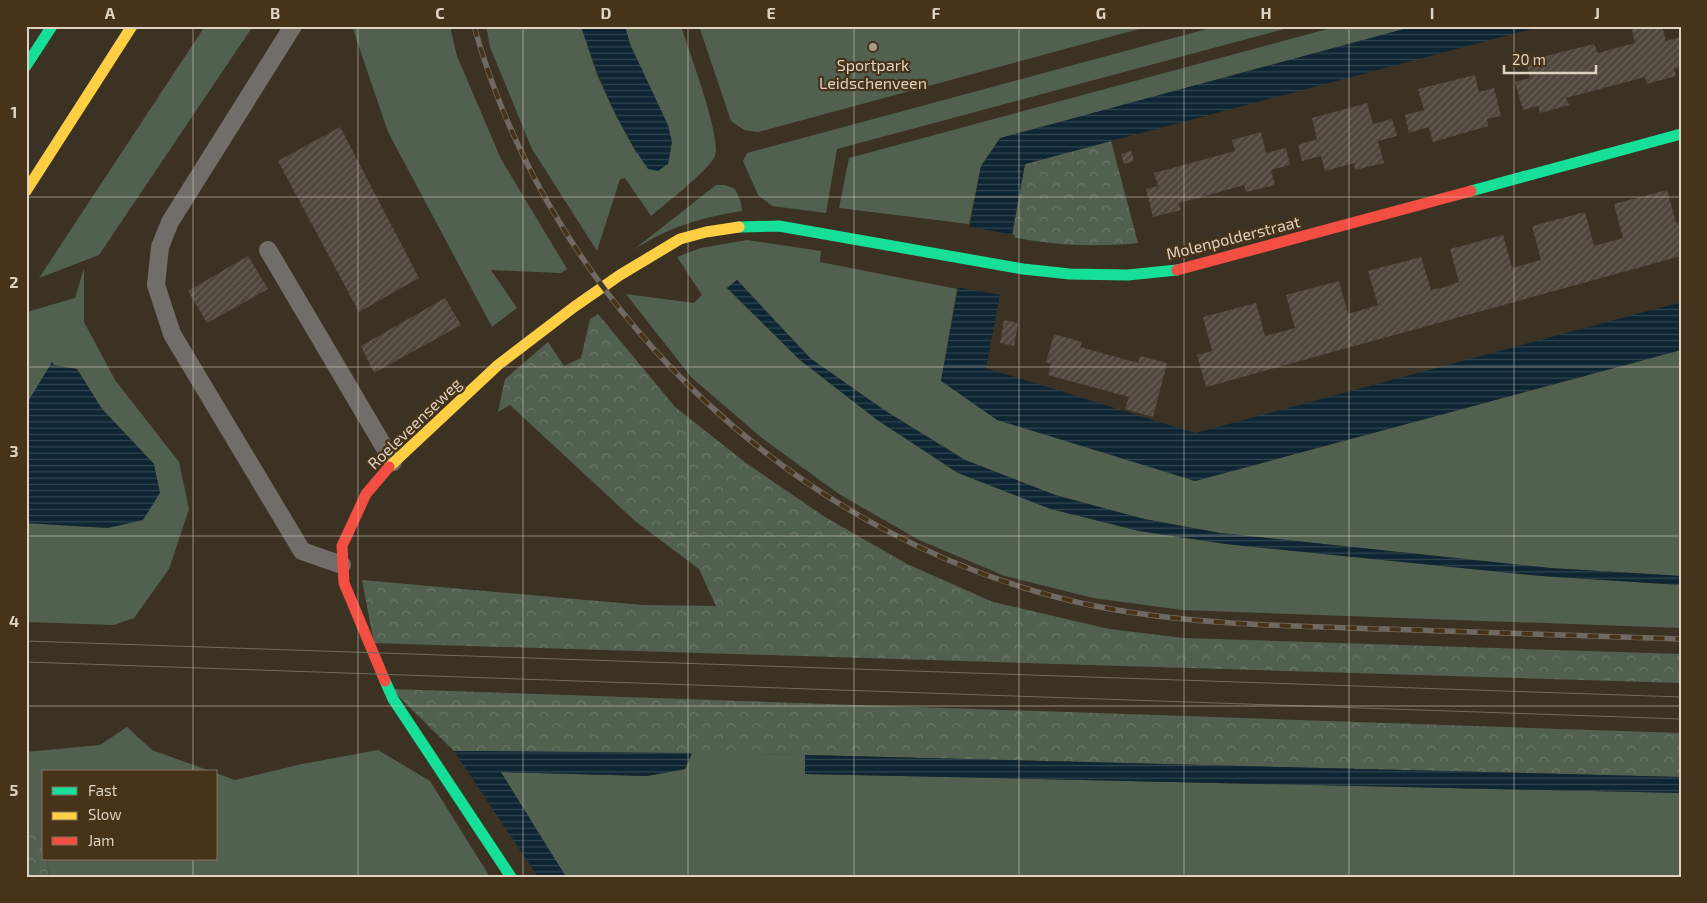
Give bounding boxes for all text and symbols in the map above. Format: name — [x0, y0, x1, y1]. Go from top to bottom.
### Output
text: A — [105, 3, 116, 22]
text: B — [270, 3, 280, 22]
text: C — [435, 3, 445, 22]
text: D — [601, 3, 612, 22]
text: E — [766, 3, 776, 22]
text: F — [932, 3, 941, 22]
text: G — [1096, 3, 1106, 22]
text: H — [1260, 3, 1272, 22]
text: I — [1430, 3, 1434, 22]
text: J — [1594, 3, 1600, 22]
marker: Sportpark Leidschenveen — [867, 41, 879, 53]
scale bar — [1504, 42, 1597, 74]
text: 20 m — [1512, 50, 1546, 68]
place label: Sportpark Leidschenveen — [819, 55, 927, 92]
text: 1 — [11, 102, 17, 121]
street label: Molenpolderstraat — [1164, 211, 1302, 263]
text: 2 — [9, 272, 19, 291]
street label: Roeleveenseweg — [363, 373, 465, 473]
text: 3 — [9, 441, 19, 460]
text: 4 — [9, 611, 19, 630]
legend — [42, 770, 218, 860]
text: 5 — [10, 780, 19, 799]
text: Fast — [88, 781, 118, 799]
text: Slow — [88, 805, 122, 823]
text: Jam — [88, 831, 114, 849]

